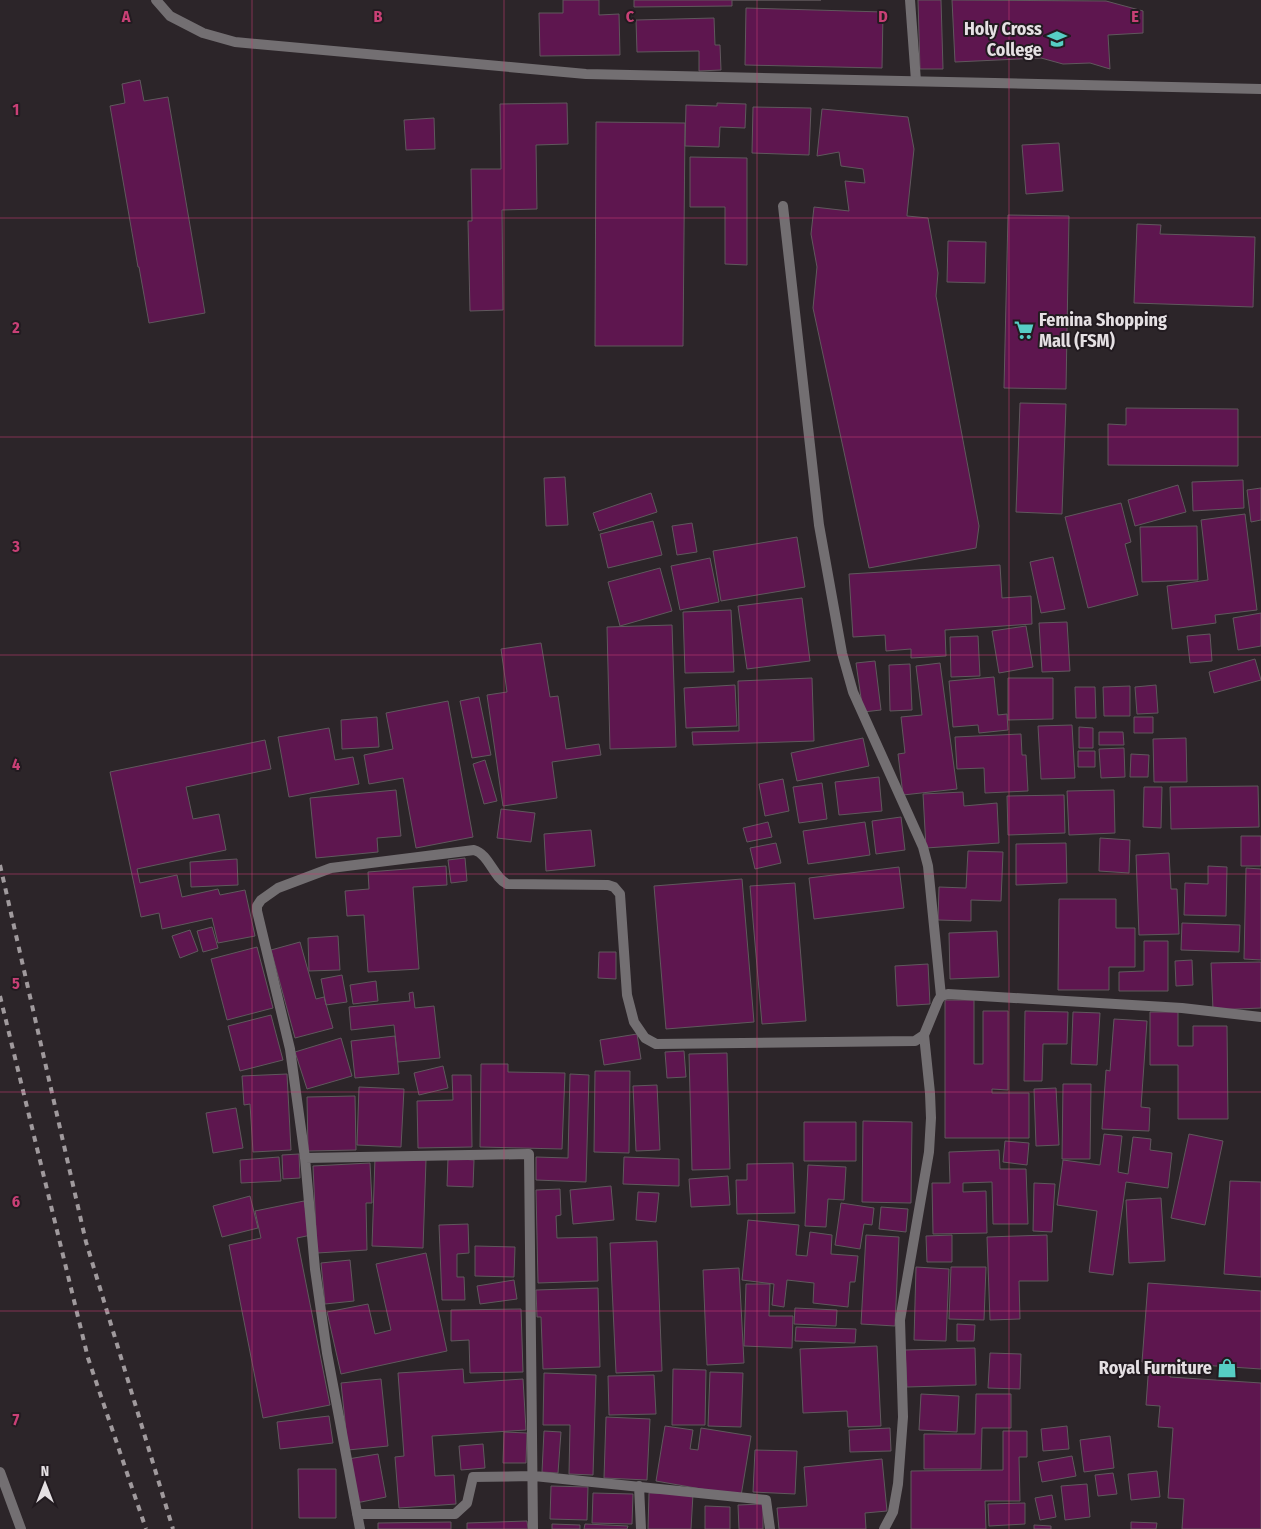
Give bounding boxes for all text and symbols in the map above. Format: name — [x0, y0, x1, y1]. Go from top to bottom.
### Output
text: A — [121, 7, 131, 26]
text: B — [374, 7, 383, 26]
text: C — [626, 7, 635, 26]
text: D — [878, 7, 888, 26]
text: E — [1131, 7, 1139, 26]
place label: Holy Cross College — [964, 18, 1042, 61]
school or university icon: Holy Cross College — [1046, 28, 1068, 50]
text: 1 — [13, 100, 19, 119]
place label: Femina Shopping Mall (FSM) — [1039, 309, 1167, 352]
text: 2 — [11, 318, 20, 337]
supermarket icon: Femina Shopping Mall (FSM) — [1013, 319, 1035, 341]
text: 3 — [11, 537, 20, 556]
text: 4 — [12, 755, 20, 774]
text: 5 — [12, 974, 20, 993]
text: 6 — [12, 1192, 20, 1211]
place label: Royal Furniture — [1099, 1357, 1212, 1379]
shop icon: Royal Furniture — [1216, 1357, 1238, 1379]
text: 7 — [13, 1410, 20, 1429]
north arrow — [20, 1459, 70, 1509]
text: N — [41, 1463, 49, 1480]

